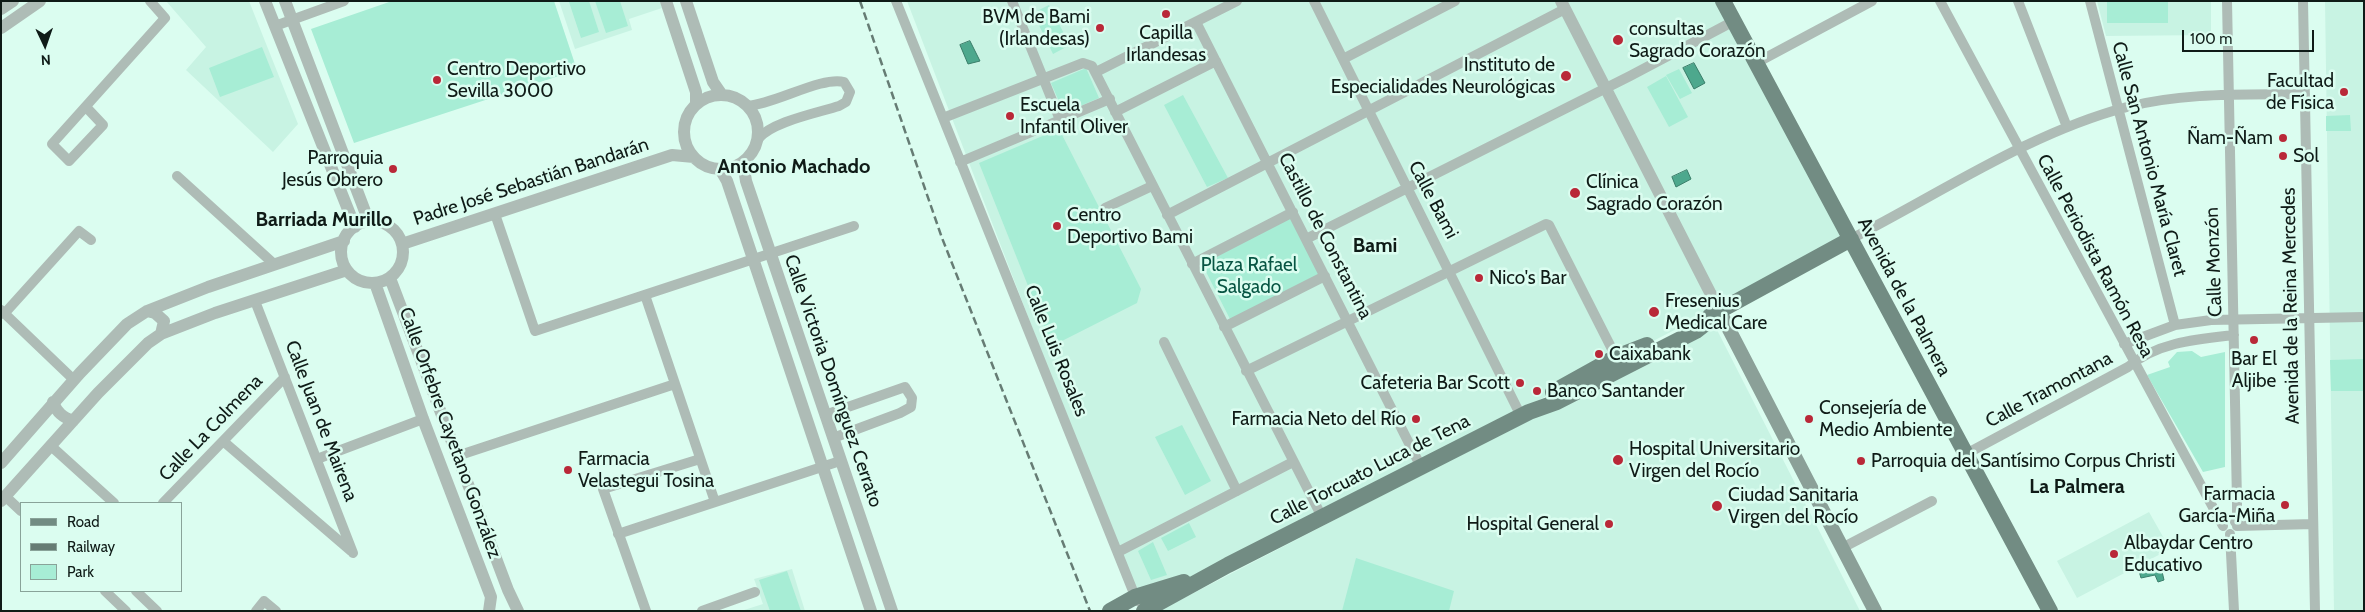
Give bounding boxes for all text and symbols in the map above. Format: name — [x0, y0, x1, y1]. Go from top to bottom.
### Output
place label: BVM de Bami (Irlandesas) — [982, 6, 1090, 50]
marker: Capilla Irlandesas — [1160, 8, 1172, 20]
place label: consultas Sagrado Corazón — [1629, 18, 1766, 62]
north arrow — [20, 20, 70, 70]
scale bar — [2185, 20, 2318, 52]
marker: BVM de Bami (Irlandesas) — [1094, 22, 1106, 34]
place label: Capilla Irlandesas — [1126, 22, 1206, 66]
text: 100 m — [2190, 30, 2232, 48]
marker: consultas Sagrado Corazón — [1611, 33, 1625, 47]
street label: Calle San Antonio María Claret — [2107, 39, 2191, 279]
text: N — [40, 51, 51, 69]
place label: Instituto de Especialidades Neurológicas — [1331, 54, 1555, 98]
place label: Centro Deportivo Sevilla 3000 — [447, 58, 586, 102]
marker: Instituto de Especialidades Neurológicas — [1559, 69, 1573, 83]
place label: Facultad de Física — [2266, 70, 2334, 114]
marker: Centro Deportivo Sevilla 3000 — [431, 74, 443, 86]
marker: Facultad de Física — [2338, 86, 2350, 98]
place label: Escuela Infantil Oliver — [1020, 94, 1128, 138]
marker: Escuela Infantil Oliver — [1004, 110, 1016, 122]
place label: Ñam-Ñam — [2187, 127, 2273, 149]
marker: Ñam-Ñam — [2277, 132, 2289, 144]
street label: Padre José Sebastián Bandarán — [410, 133, 652, 231]
place label: Sol — [2293, 145, 2319, 167]
place label: Parroquia Jesús Obrero — [282, 147, 383, 191]
street label: Castillo de Constantina — [1273, 149, 1377, 323]
street label: Calle Periodista Ramón Resa — [2032, 150, 2158, 362]
marker: Sol — [2277, 150, 2289, 162]
district label: Antonio Machado — [718, 155, 870, 179]
street label: Calle Bami — [1403, 157, 1463, 243]
marker: Parroquia Jesús Obrero — [387, 163, 399, 175]
place label: Clínica Sagrado Corazón — [1586, 171, 1723, 215]
marker: Clínica Sagrado Corazón — [1568, 186, 1582, 200]
street label: Avenida de la Reina Mercedes — [2278, 187, 2304, 425]
place label: Centro Deportivo Bami — [1067, 204, 1193, 248]
street label: Calle Monzón — [2201, 207, 2227, 317]
district label: Barriada Murillo — [256, 208, 392, 232]
street label: Avenida de la Palmera — [1852, 214, 1956, 380]
marker: Centro Deportivo Bami — [1051, 220, 1063, 232]
district label: Bami — [1353, 234, 1397, 258]
street label: Calle Victoria Domínguez Cerrato — [779, 252, 887, 510]
park label: Plaza Rafael Salgado — [1201, 254, 1297, 298]
place label: Nico's Bar — [1489, 267, 1566, 289]
marker: Nico's Bar — [1473, 272, 1485, 284]
street label: Calle Luis Rosales — [1019, 282, 1093, 420]
place label: Fresenius Medical Care — [1665, 290, 1767, 334]
street label: Calle Orfebre Cayetano González — [394, 304, 506, 562]
marker: Fresenius Medical Care — [1647, 305, 1661, 319]
marker: Bar El Aljibe — [2248, 334, 2260, 346]
street label: Calle Juan de Mairena — [280, 337, 362, 505]
place label: Caixabank — [1609, 343, 1691, 365]
street label: Calle Tramontana — [1982, 347, 2116, 433]
marker: Caixabank — [1593, 348, 1605, 360]
place label: Bar El Aljibe — [2231, 348, 2277, 392]
street label: Calle La Colmena — [154, 370, 268, 486]
place label: Cafeteria Bar Scott — [1361, 372, 1510, 394]
marker: Cafeteria Bar Scott — [1514, 377, 1526, 389]
place label: Banco Santander — [1547, 380, 1684, 402]
marker: Banco Santander — [1531, 385, 1543, 397]
place label: Consejería de Medio Ambiente — [1819, 397, 1952, 441]
place label: Farmacia Neto del Río — [1231, 408, 1406, 430]
street label: Calle Torcuato Luca de Tena — [1266, 410, 1474, 530]
marker: Farmacia Neto del Río — [1410, 413, 1422, 425]
marker: Consejería de Medio Ambiente — [1803, 413, 1815, 425]
place label: Hospital Universitario Virgen del Rocío — [1629, 438, 1800, 482]
place label: Farmacia Velastegui Tosina — [578, 448, 714, 492]
place label: Parroquia del Santísimo Corpus Christi — [1871, 450, 2175, 472]
marker: Hospital Universitario Virgen del Rocío — [1611, 453, 1625, 467]
marker: Parroquia del Santísimo Corpus Christi — [1855, 455, 1867, 467]
marker: Farmacia Velastegui Tosina — [562, 464, 574, 476]
district label: La Palmera — [2029, 475, 2125, 499]
place label: Farmacia García-Miña — [2179, 483, 2275, 527]
place label: Ciudad Sanitaria Virgen del Rocío — [1728, 484, 1858, 528]
marker: Ciudad Sanitaria Virgen del Rocío — [1710, 499, 1724, 513]
marker: Farmacia García-Miña — [2279, 499, 2291, 511]
legend — [20, 502, 182, 592]
text: Road — [67, 513, 100, 531]
place label: Hospital General — [1466, 513, 1599, 535]
marker: Hospital General — [1603, 518, 1615, 530]
place label: Albaydar Centro Educativo — [2124, 532, 2253, 576]
text: Railway — [67, 538, 115, 556]
marker: Albaydar Centro Educativo — [2108, 548, 2120, 560]
text: Park — [67, 563, 94, 581]

